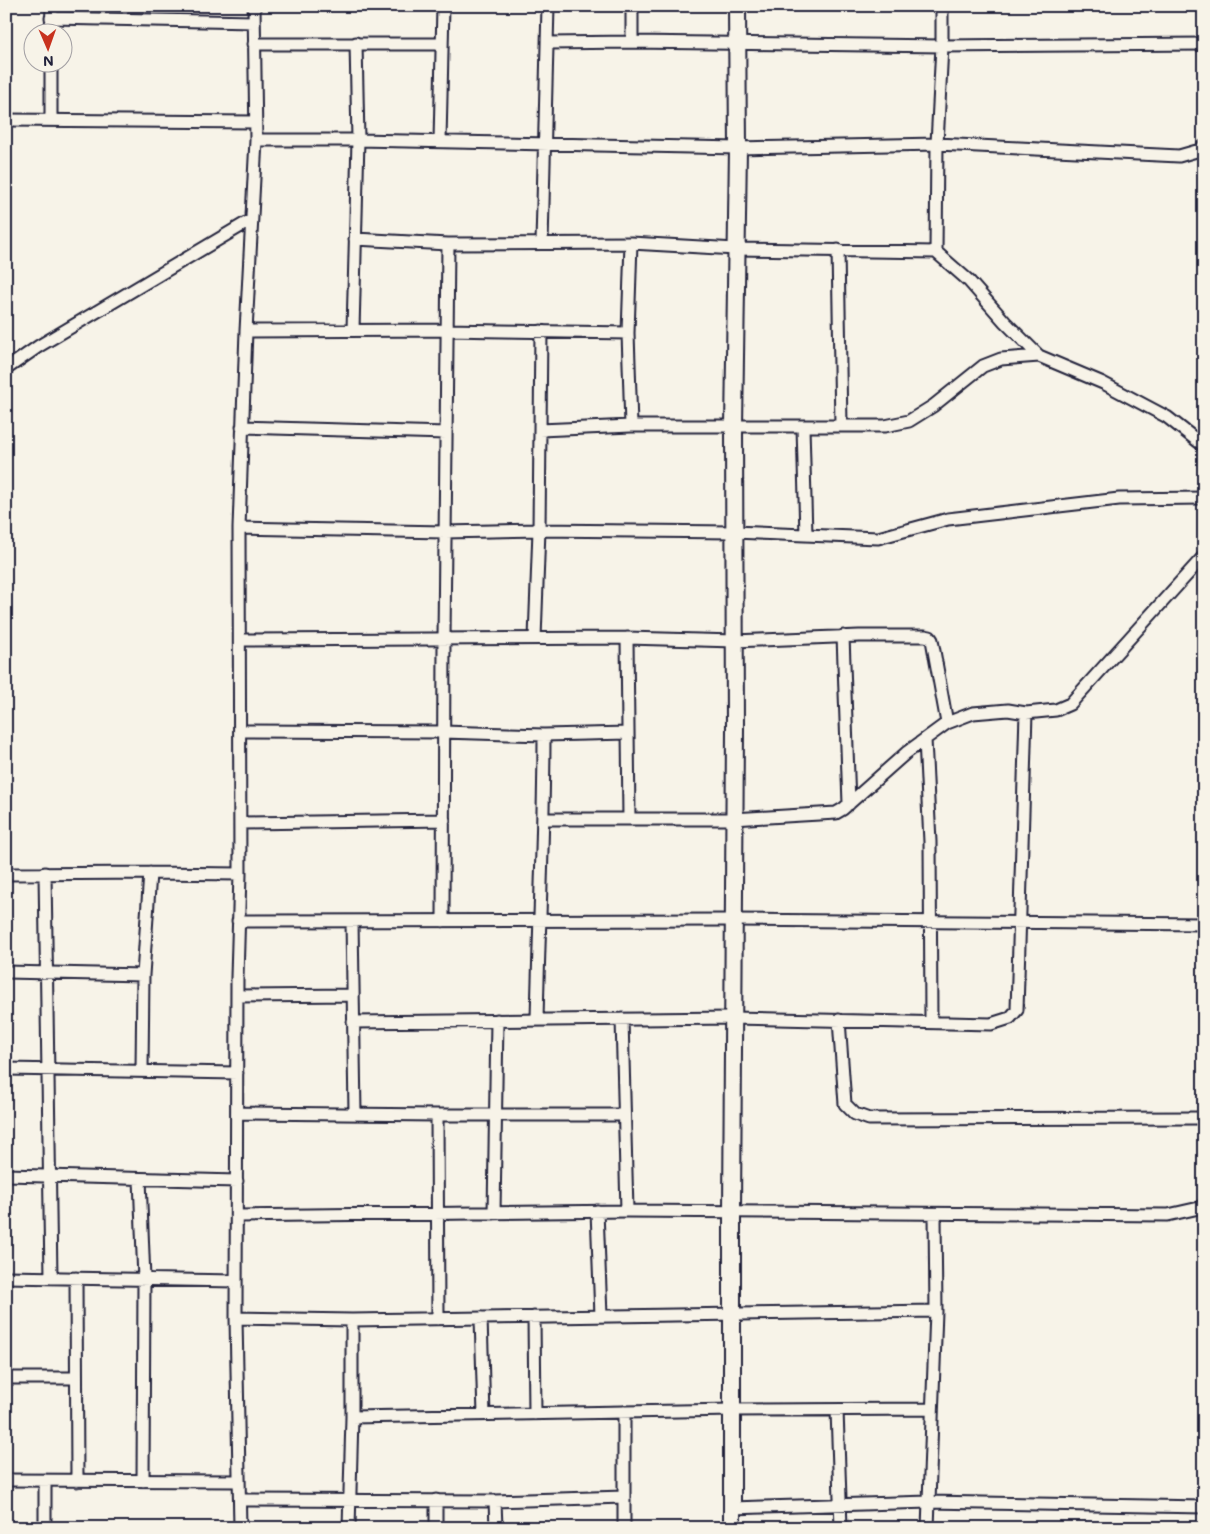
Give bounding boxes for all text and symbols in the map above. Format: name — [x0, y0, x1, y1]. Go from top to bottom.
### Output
north arrow — [22, 22, 72, 72]
text: N — [43, 52, 54, 71]

